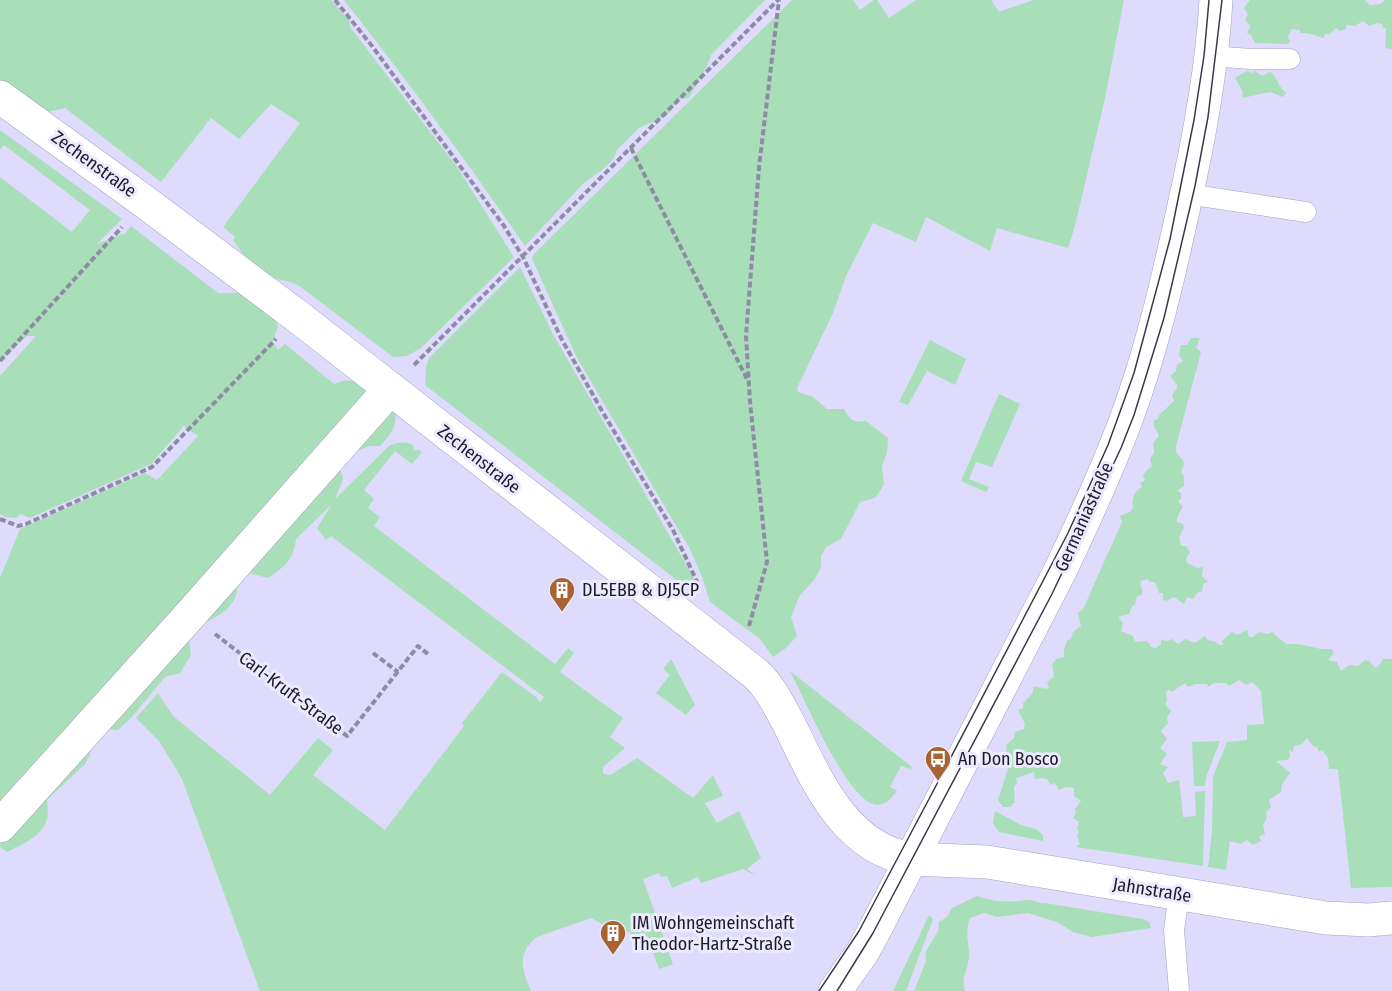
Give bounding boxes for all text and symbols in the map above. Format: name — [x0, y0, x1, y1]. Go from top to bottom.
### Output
street label: Zechenstraße — [47, 126, 141, 202]
street label: Zechenstraße — [433, 420, 525, 498]
street label: Germaniastraße — [1050, 459, 1118, 575]
building icon: DL5EBB & DJ5CP — [547, 575, 577, 613]
place label: DL5EBB & DJ5CP — [582, 579, 699, 601]
street label: Carl-Kruft-Straße — [234, 647, 348, 739]
bus stop icon: An Don Bosco — [923, 744, 953, 782]
place label: An Don Bosco — [958, 748, 1059, 770]
street label: Jahnstraße — [1111, 873, 1193, 907]
place label: IM Wohngemeinschaft Theodor-Hartz-Straße — [632, 912, 795, 955]
building icon: IM Wohngemeinschaft Theodor-Hartz-Straße — [598, 918, 628, 956]

